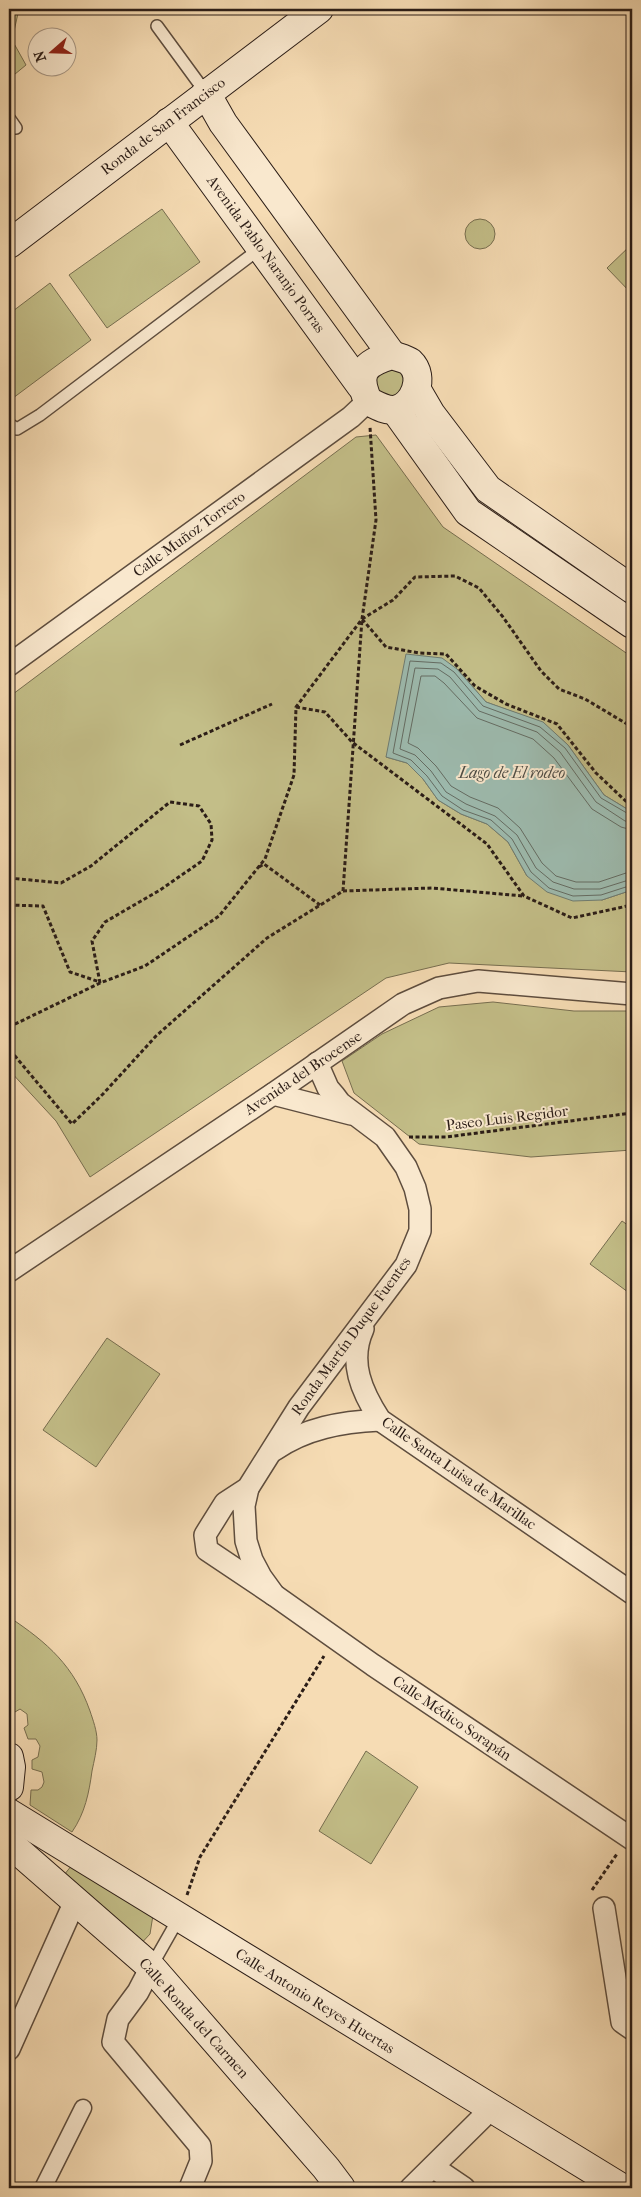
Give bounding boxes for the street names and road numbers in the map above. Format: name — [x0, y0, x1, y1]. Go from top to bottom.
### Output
street label: Ronda de San Francisco — [97, 73, 229, 179]
street label: Avenida Pablo Naranjo Porras — [202, 171, 329, 336]
street label: Calle Muñoz Torrero — [129, 487, 249, 581]
street label: Avenida del Brocense — [240, 1027, 366, 1119]
street label: Paseo Luis Regidor — [445, 1102, 570, 1134]
street label: Ronda Martín Duque Fuentes — [287, 1253, 415, 1419]
street label: Calle Santa Luisa de Marillac — [378, 1413, 540, 1533]
street label: Calle Médico Sorapán — [389, 1672, 515, 1765]
street label: Calle Antonio Reyes Huertas — [232, 1944, 398, 2058]
street label: Calle Ronda del Carmen — [135, 1954, 253, 2082]

